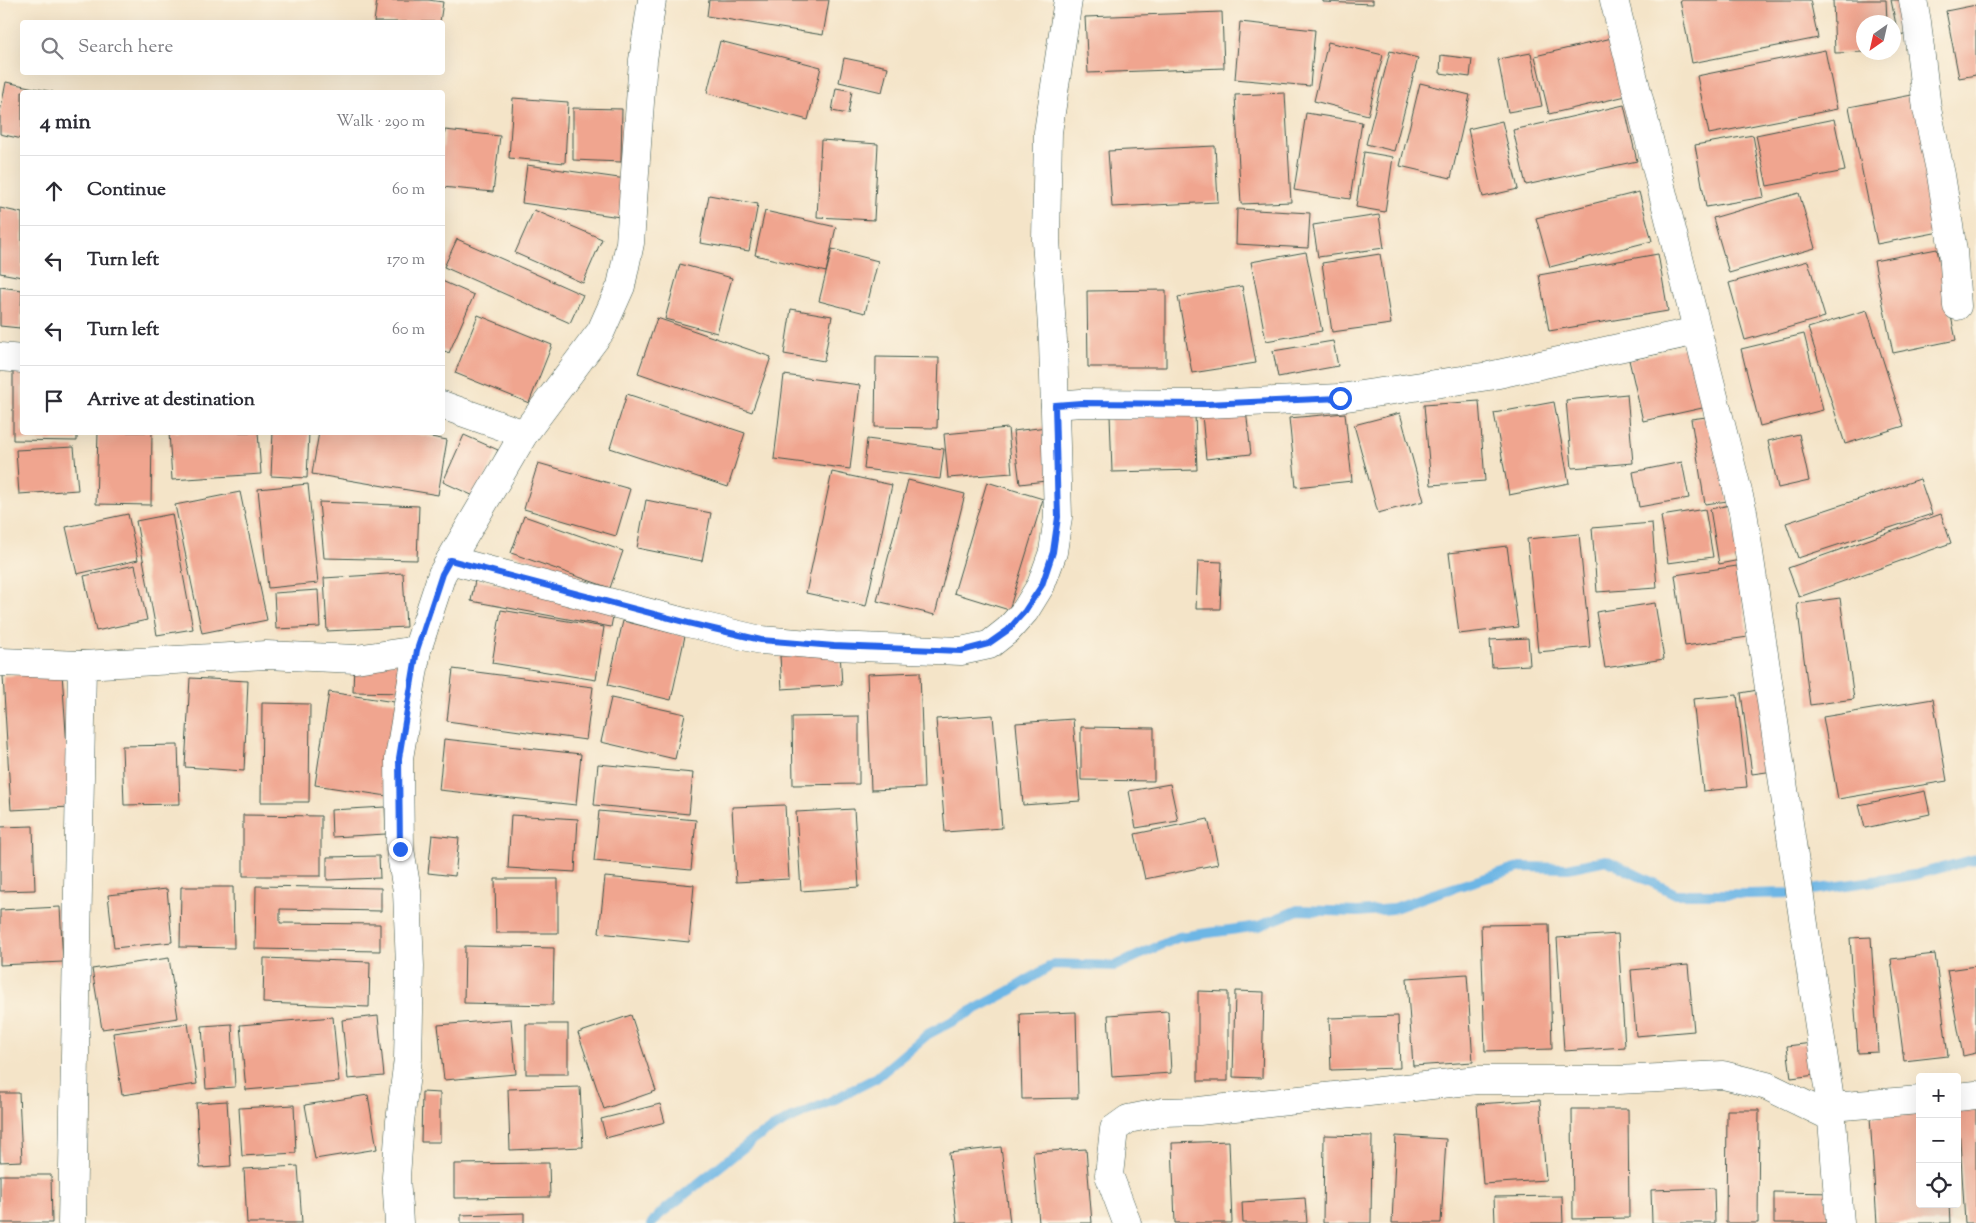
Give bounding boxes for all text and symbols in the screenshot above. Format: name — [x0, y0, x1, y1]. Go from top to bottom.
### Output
north arrow — [1856, 15, 1901, 60]
search box — [20, 20, 445, 75]
icon: search — [38, 34, 66, 62]
text: Search here — [78, 34, 173, 61]
text: 4 min — [40, 108, 91, 138]
text: Walk · 290 m — [336, 111, 425, 134]
icon: ahead — [40, 177, 68, 205]
text: Continue — [87, 177, 166, 204]
text: 60 m — [392, 179, 425, 202]
icon: left — [40, 247, 68, 275]
text: Turn left — [87, 247, 159, 274]
text: 170 m — [387, 249, 425, 272]
icon: left — [40, 317, 68, 345]
text: Turn left — [87, 317, 159, 344]
text: 60 m — [392, 319, 425, 342]
icon: arrive — [40, 387, 68, 415]
text: Arrive at destination — [87, 387, 255, 414]
route start — [1329, 387, 1352, 410]
route end — [389, 838, 412, 861]
map controls — [1916, 1073, 1961, 1208]
button: + — [1916, 1073, 1961, 1118]
button: − — [1916, 1118, 1961, 1163]
button: locate — [1916, 1163, 1961, 1208]

